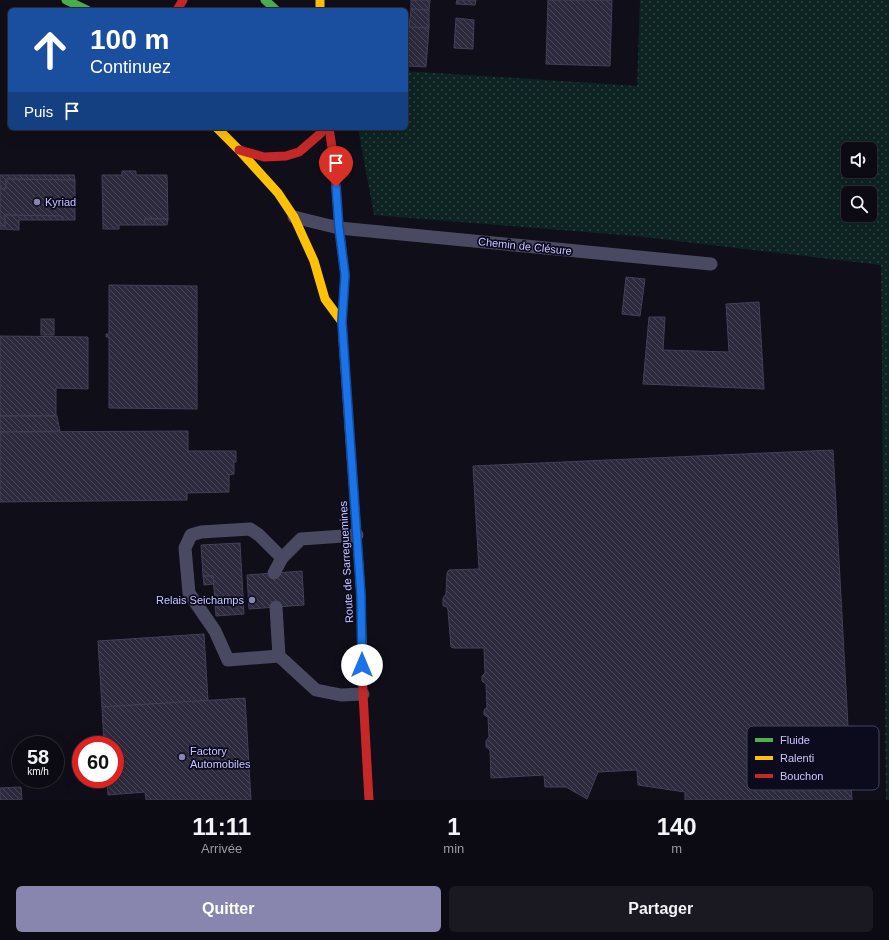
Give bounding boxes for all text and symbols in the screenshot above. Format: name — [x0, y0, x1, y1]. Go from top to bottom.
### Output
icon: ahead — [24, 24, 76, 76]
text: 100 m — [90, 24, 169, 55]
text: Continuez — [90, 57, 171, 77]
icon: arrive — [61, 100, 83, 122]
text: Puis — [24, 103, 53, 120]
map controls — [841, 142, 877, 222]
button: sound — [841, 142, 877, 178]
pin — [319, 146, 353, 187]
icon: arrive — [325, 152, 347, 174]
button: search — [841, 186, 877, 222]
place label: Kyriad — [45, 196, 76, 208]
marker: Kyriad — [32, 197, 42, 207]
street label: Chemin de Clésure — [478, 235, 572, 257]
street label: Route de Sarreguemines — [337, 500, 355, 623]
place label: Relais Seichamps — [156, 594, 244, 606]
marker: Relais Seichamps — [247, 595, 257, 605]
position arrow — [341, 644, 383, 686]
legend — [747, 726, 879, 790]
text: Fluide — [780, 734, 810, 746]
speed limit sign: 60 — [72, 736, 124, 788]
place label: Factory Automobiles — [190, 745, 251, 770]
text: 58 — [27, 746, 49, 768]
marker: Factory Automobiles — [177, 752, 187, 762]
text: Ralenti — [780, 752, 814, 764]
text: km/h — [27, 766, 49, 777]
text: Bouchon — [780, 770, 823, 782]
text: 11:11 — [192, 813, 251, 840]
text: 1 — [447, 813, 461, 840]
text: 140 — [657, 813, 697, 840]
text: Arrivée — [201, 841, 242, 856]
text: min — [443, 841, 464, 856]
text: m — [671, 841, 682, 856]
button: Quitter — [16, 886, 441, 932]
button: Partager — [449, 886, 873, 932]

